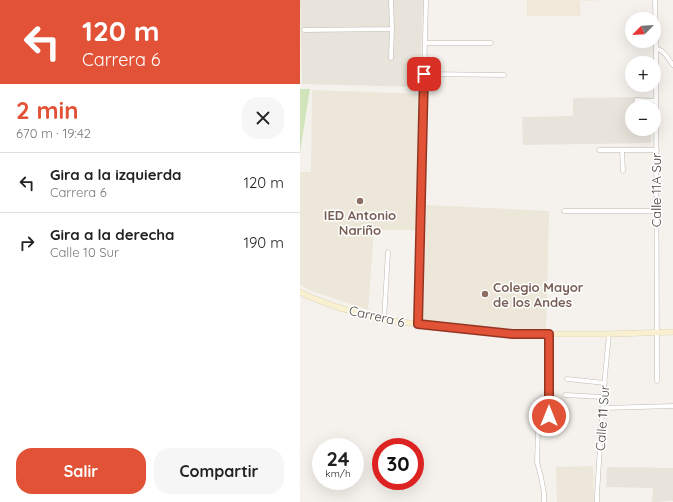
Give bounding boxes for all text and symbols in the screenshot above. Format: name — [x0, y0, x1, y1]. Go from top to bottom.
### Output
north arrow — [625, 12, 661, 48]
map controls — [625, 12, 661, 136]
text: 120 m — [82, 13, 160, 48]
icon: left — [16, 16, 68, 68]
text: Carrera 6 — [82, 48, 161, 71]
button: + — [625, 56, 661, 92]
pin — [407, 57, 441, 91]
icon: arrive — [413, 63, 435, 85]
text: 2 min — [16, 95, 78, 125]
button: close — [242, 97, 284, 139]
button: − — [625, 100, 661, 136]
text: 670 m · 19:42 — [16, 125, 91, 141]
street label: Calle 11A Sur — [648, 153, 664, 227]
text: Gira a la izquierda — [50, 165, 182, 184]
icon: left — [16, 172, 38, 194]
text: 120 m — [243, 173, 284, 192]
text: Carrera 6 — [50, 184, 107, 200]
marker: IED Antonio Nariño — [355, 196, 365, 206]
place label: IED Antonio Nariño — [324, 207, 396, 238]
text: Gira a la derecha — [50, 225, 175, 244]
icon: right — [16, 232, 38, 254]
text: 190 m — [243, 233, 284, 252]
text: Calle 10 Sur — [50, 244, 119, 260]
place label: Colegio Mayor de los Andes — [493, 279, 584, 310]
marker: Colegio Mayor de los Andes — [480, 289, 490, 299]
street label: Carrera 6 — [348, 302, 406, 330]
street label: Calle 11 Sur — [592, 385, 612, 451]
position arrow — [528, 395, 570, 437]
speed limit sign: 30 — [372, 438, 424, 490]
text: 24 — [326, 446, 350, 471]
button: Salir — [16, 448, 146, 494]
button: Compartir — [154, 448, 284, 494]
text: km/h — [325, 467, 351, 480]

